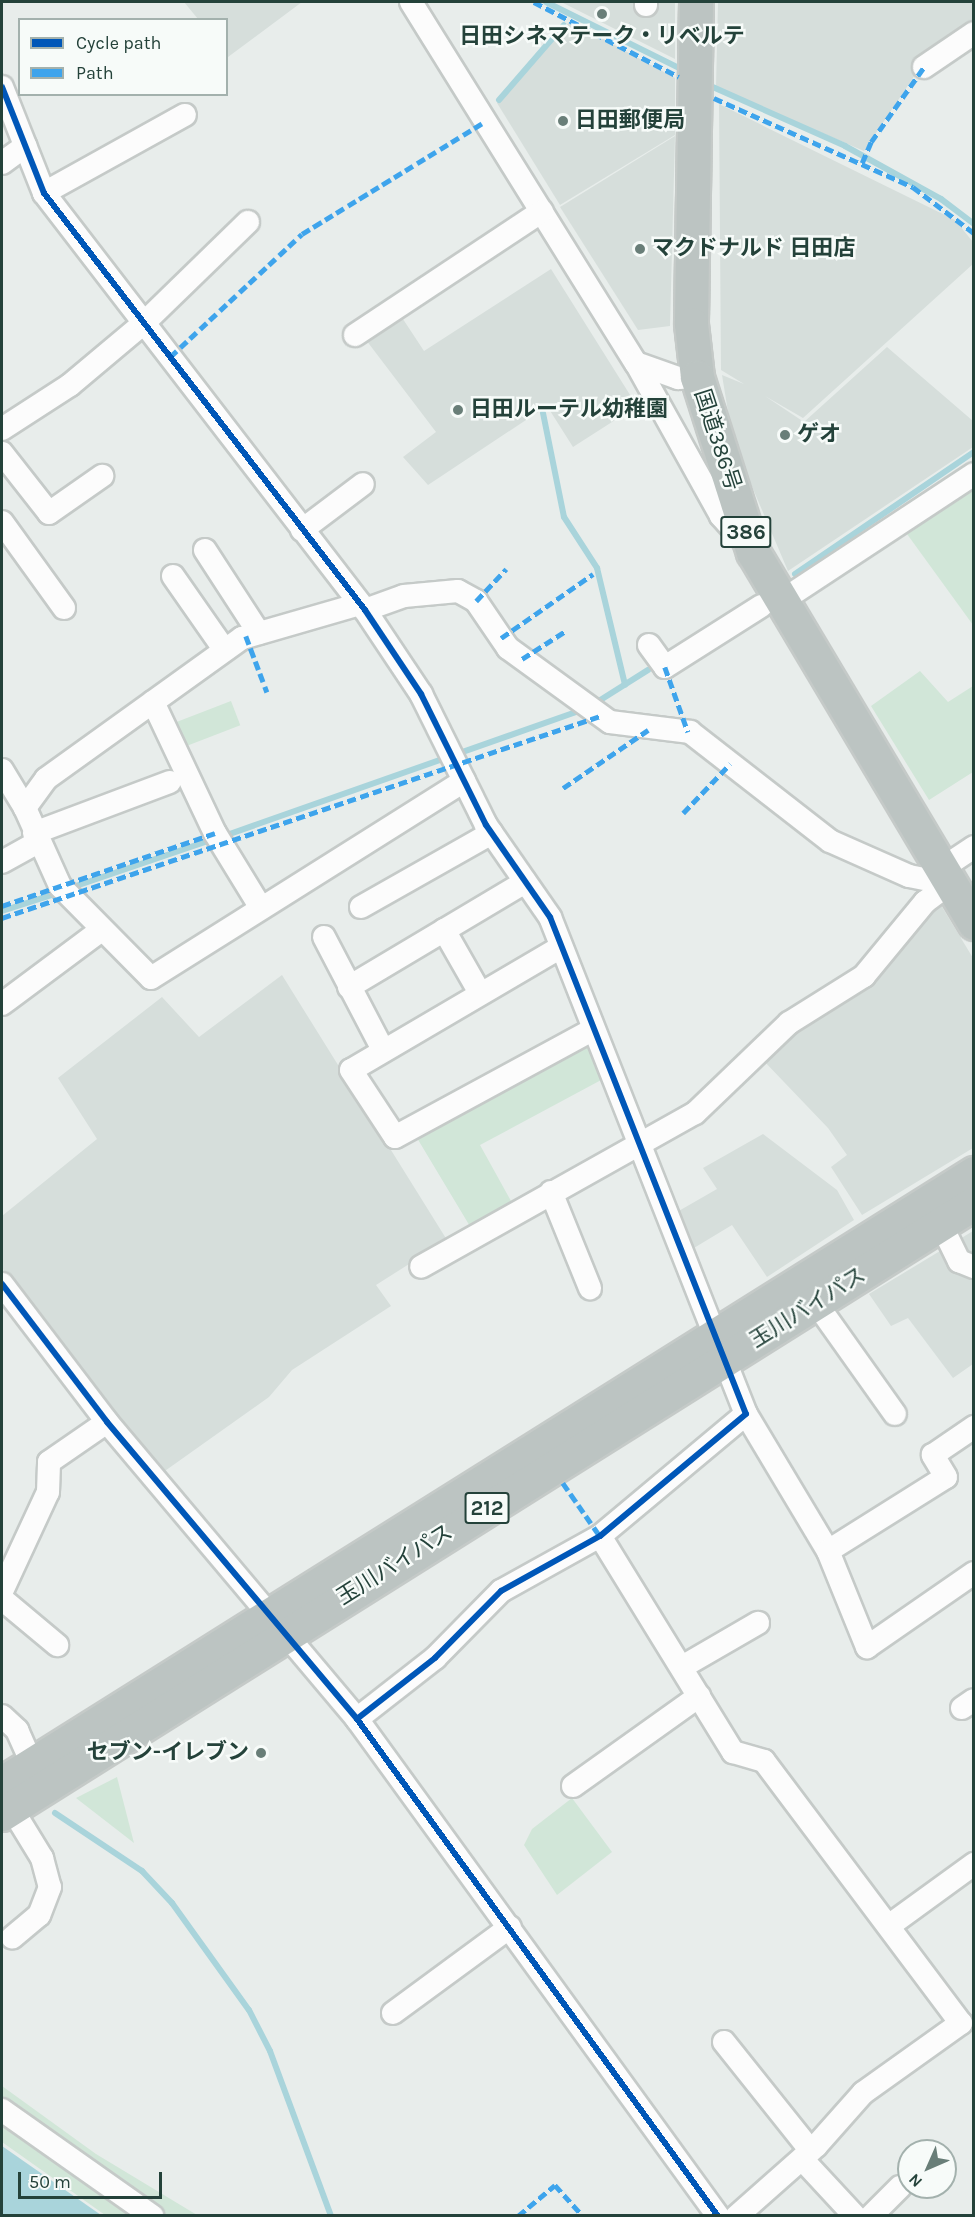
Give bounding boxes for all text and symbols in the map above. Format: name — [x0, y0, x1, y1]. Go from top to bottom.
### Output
marker: 日田シネマテーク・リベルテ — [595, 7, 609, 21]
legend — [18, 18, 228, 96]
place label: 日田シネマテーク・リベルテ — [459, 24, 745, 50]
text: Cycle path — [76, 32, 161, 54]
text: Path — [76, 62, 114, 84]
place label: 日田郵便局 — [575, 108, 685, 134]
marker: 日田郵便局 — [556, 114, 570, 128]
place label: マクドナルド 日田店 — [652, 236, 856, 262]
marker: マクドナルド 日田店 — [633, 242, 647, 256]
street label: 国道386号 — [688, 386, 746, 494]
place label: 日田ルーテル幼稚園 — [470, 397, 668, 423]
marker: 日田ルーテル幼稚園 — [451, 403, 465, 417]
place label: ゲオ — [797, 422, 841, 448]
marker: ゲオ — [778, 428, 792, 442]
road number: 386 — [719, 514, 773, 550]
street label: 玉川バイパス — [745, 1262, 871, 1354]
road number: 212 — [464, 1490, 510, 1526]
street label: 玉川バイパス — [332, 1519, 458, 1611]
place label: セブン-イレブン — [87, 1740, 249, 1766]
marker: セブン-イレブン — [254, 1746, 268, 1760]
north arrow — [897, 2139, 957, 2199]
scale bar — [21, 2160, 165, 2198]
text: N — [905, 2170, 926, 2191]
text: 50 m — [29, 2171, 71, 2193]

